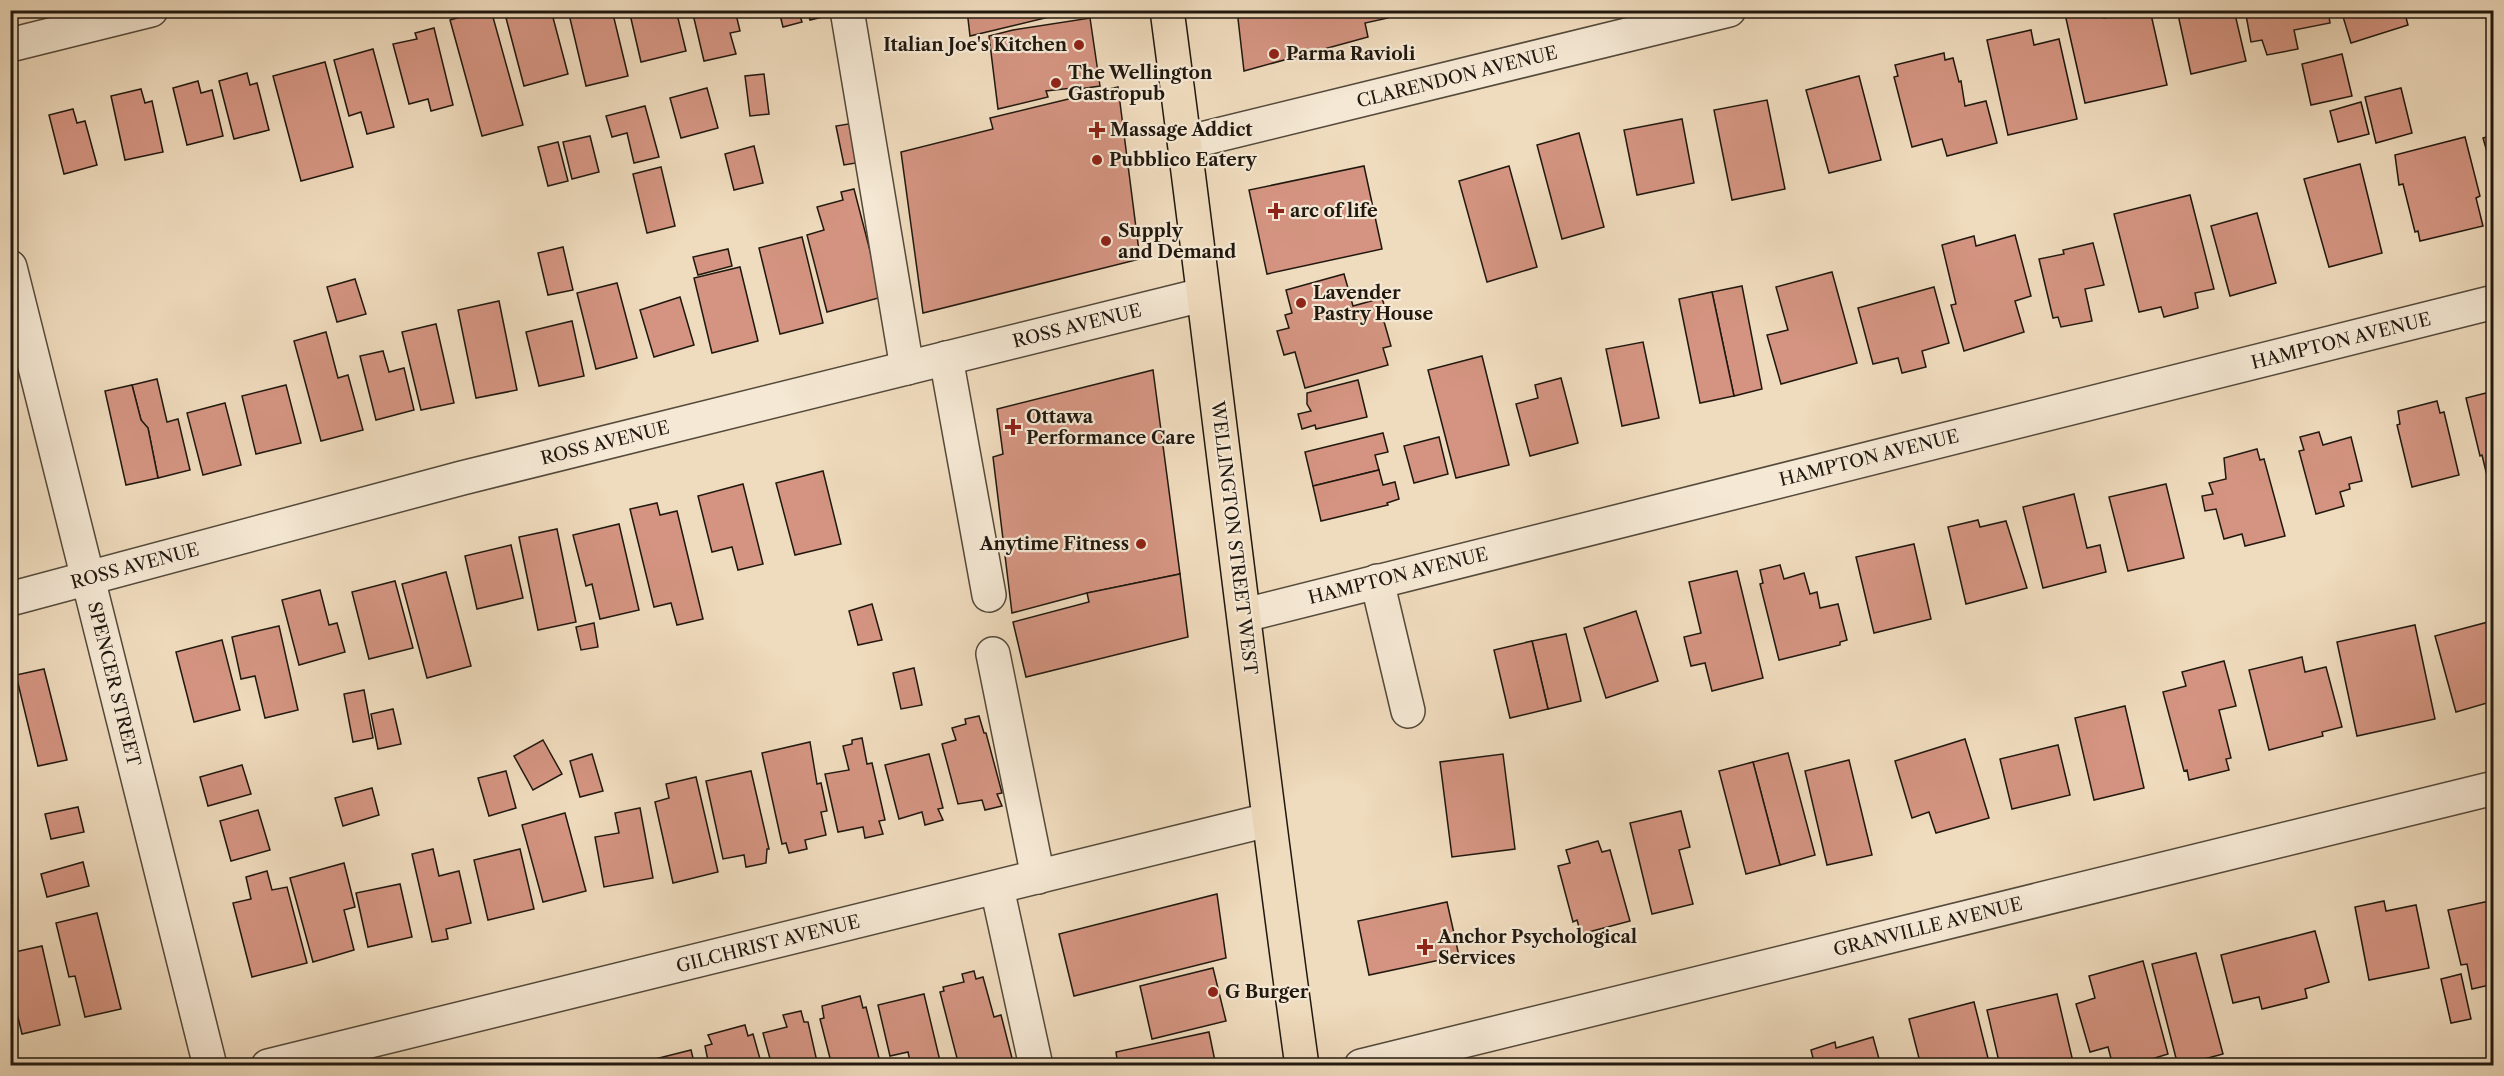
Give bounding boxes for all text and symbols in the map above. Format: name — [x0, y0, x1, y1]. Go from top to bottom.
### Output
place label: Italian Joe's Kitchen — [883, 34, 1068, 56]
marker: Italian Joe's Kitchen — [1072, 38, 1086, 52]
street label: CLARENDON AVENUE — [1354, 41, 1560, 113]
place label: Parma Ravioli — [1286, 43, 1416, 65]
marker: Parma Ravioli — [1267, 47, 1281, 61]
place label: The Wellington Gastropub — [1068, 62, 1213, 105]
marker: The Wellington Gastropub — [1049, 76, 1063, 90]
place label: Massage Addict — [1110, 119, 1253, 141]
marker: Massage Addict — [1088, 121, 1106, 139]
place label: Pubblico Eatery — [1109, 149, 1258, 171]
marker: Pubblico Eatery — [1090, 153, 1104, 167]
place label: arc of life — [1290, 200, 1378, 222]
marker: arc of life — [1267, 202, 1285, 220]
place label: Supply and Demand — [1118, 220, 1236, 263]
marker: Supply and Demand — [1099, 234, 1113, 248]
place label: Lavender Pastry House — [1313, 282, 1433, 325]
marker: Lavender Pastry House — [1294, 296, 1308, 310]
street label: ROSS AVENUE — [1010, 299, 1144, 353]
street label: HAMPTON AVENUE — [2249, 308, 2433, 374]
street label: WELLINGTON STREET WEST — [1206, 399, 1262, 676]
place label: Ottawa Performance Care — [1026, 406, 1195, 449]
street label: ROSS AVENUE — [538, 416, 672, 470]
marker: Ottawa Performance Care — [1004, 418, 1022, 436]
street label: HAMPTON AVENUE — [1777, 425, 1961, 491]
place label: Anytime Fitness — [979, 533, 1129, 555]
marker: Anytime Fitness — [1134, 537, 1148, 551]
street label: ROSS AVENUE — [68, 538, 202, 594]
street label: HAMPTON AVENUE — [1306, 543, 1490, 609]
street label: SPENCER STREET — [83, 599, 145, 769]
street label: GRANVILLE AVENUE — [1831, 893, 2025, 961]
street label: GILCHRIST AVENUE — [674, 911, 862, 977]
place label: Anchor Psychological Services — [1437, 926, 1637, 969]
marker: Anchor Psychological Services — [1416, 938, 1434, 956]
place label: G Burger — [1225, 981, 1309, 1003]
marker: G Burger — [1206, 985, 1220, 999]

